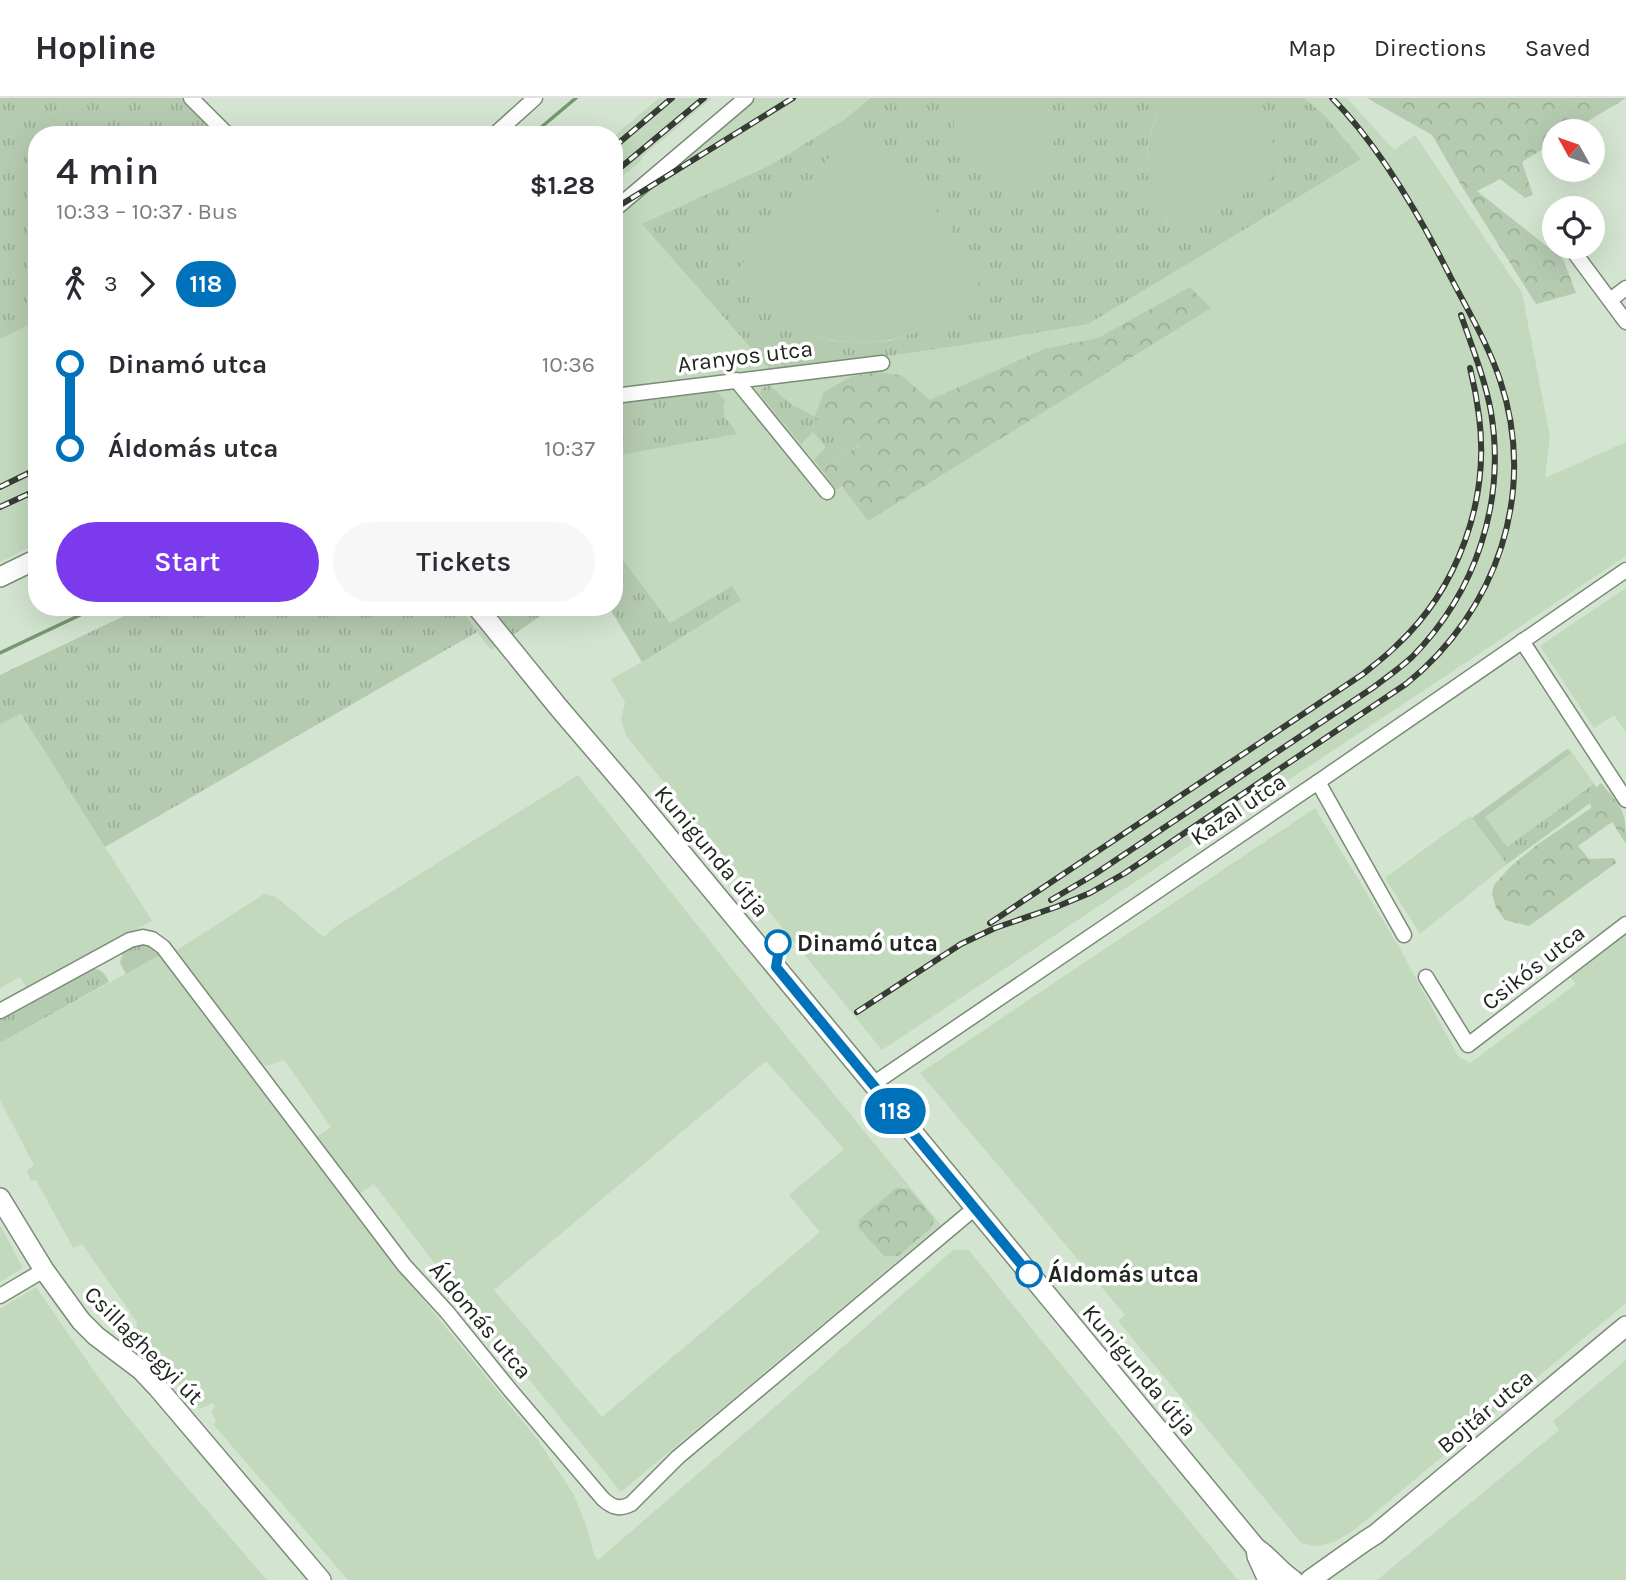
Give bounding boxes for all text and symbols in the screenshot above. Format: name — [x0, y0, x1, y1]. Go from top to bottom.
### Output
text: Hopline — [35, 29, 156, 67]
text: Map — [1288, 34, 1336, 62]
text: Directions — [1374, 34, 1487, 62]
text: Saved — [1525, 34, 1591, 62]
north arrow — [1542, 119, 1605, 182]
map controls — [1542, 119, 1605, 259]
text: 4 min — [56, 149, 159, 194]
text: $1.28 — [530, 170, 595, 201]
button: locate — [1542, 196, 1605, 259]
text: 10:33 – 10:37 · Bus — [56, 198, 238, 225]
icon: walk — [56, 265, 94, 303]
icon: forward — [128, 265, 166, 303]
text: 3 — [104, 270, 118, 297]
text: 118 — [190, 270, 222, 298]
street label: Aranyos utca — [676, 335, 814, 378]
text: Dinamó utca — [108, 349, 267, 380]
text: 10:36 — [542, 351, 595, 378]
text: Áldomás utca — [108, 433, 279, 464]
text: 10:37 — [544, 435, 595, 462]
button: Start — [56, 522, 319, 602]
button: Tickets — [333, 522, 595, 602]
street label: Kazal utca — [1185, 768, 1291, 851]
street label: Kunigunda útja — [649, 780, 775, 923]
street label: Csikós utca — [1476, 919, 1590, 1016]
marker: Dinamó utca — [765, 930, 791, 956]
place label: Dinamó utca — [797, 930, 938, 957]
line badge: 118 — [855, 1088, 935, 1134]
text: 118 — [879, 1097, 911, 1125]
street label: Áldomás utca — [424, 1256, 537, 1384]
place label: Áldomás utca — [1048, 1258, 1199, 1288]
marker: Áldomás utca — [1016, 1261, 1042, 1287]
street label: Csillaghegyi út — [79, 1281, 209, 1410]
street label: Kunigunda útja — [1077, 1299, 1203, 1442]
street label: Bojtár utca — [1432, 1364, 1539, 1459]

